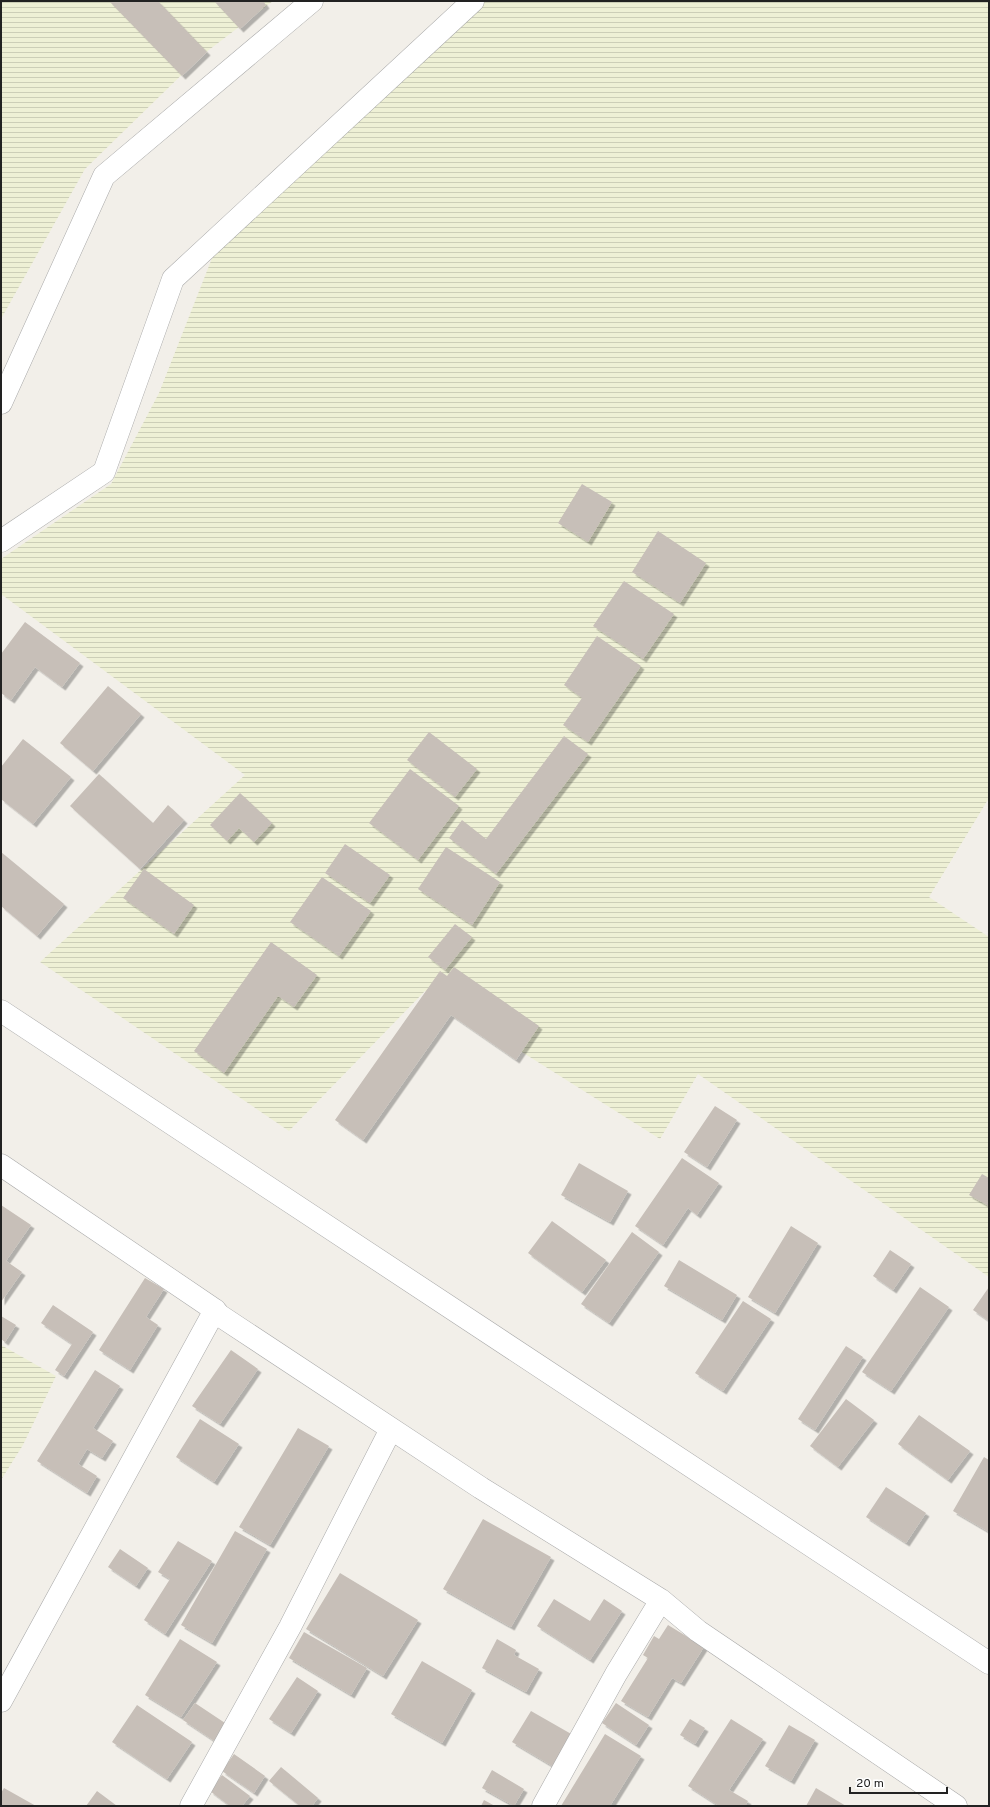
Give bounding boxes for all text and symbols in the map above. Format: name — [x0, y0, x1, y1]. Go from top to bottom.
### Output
scale bar — [850, 1769, 947, 1795]
text: 20 m — [856, 1776, 884, 1792]

